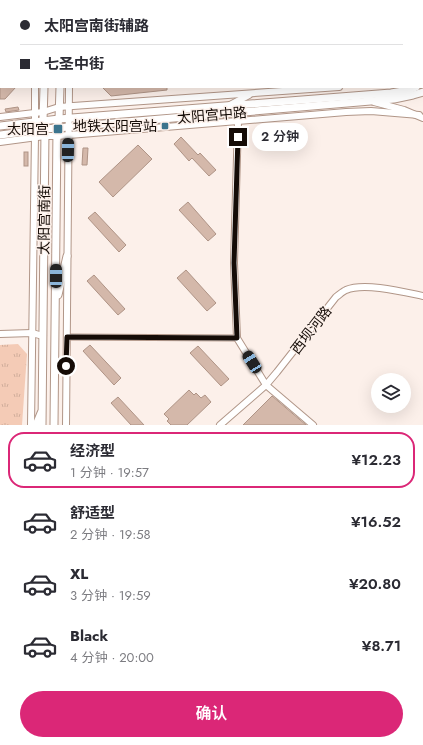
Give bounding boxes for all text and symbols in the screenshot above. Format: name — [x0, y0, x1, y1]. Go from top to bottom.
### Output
text: 太阳宫南街辅路 — [44, 15, 149, 37]
text: 七圣中街 — [44, 53, 104, 75]
street label: 太阳宫中路 — [176, 102, 248, 128]
place label: 地铁太阳宫站 — [73, 116, 157, 136]
place label: 太阳宫 — [7, 119, 49, 139]
marker: 地铁太阳宫站 — [160, 121, 170, 131]
marker: 太阳宫 — [52, 123, 64, 135]
callout: 2 分钟 — [252, 123, 308, 151]
text: 2 分钟 — [261, 127, 299, 146]
route end — [229, 128, 247, 146]
car — [62, 138, 74, 162]
street label: 太阳宫南街 — [33, 185, 55, 255]
car — [50, 264, 62, 288]
street label: 西坝河路 — [286, 302, 336, 358]
car — [241, 349, 263, 375]
route start — [57, 357, 75, 375]
map controls — [371, 373, 411, 413]
button: layers — [371, 373, 411, 413]
text: 经济型 — [70, 440, 115, 462]
icon: car — [22, 442, 58, 478]
text: ¥12.23 — [351, 449, 401, 471]
text: 1 分钟 · 19:57 — [70, 463, 149, 482]
text: 舒适型 — [70, 502, 115, 524]
icon: car — [22, 504, 58, 540]
text: ¥16.52 — [351, 511, 401, 533]
text: 2 分钟 · 19:58 — [70, 525, 151, 544]
text: XL — [70, 563, 88, 585]
icon: car — [22, 566, 58, 602]
text: ¥20.80 — [349, 573, 401, 595]
text: 3 分钟 · 19:59 — [70, 586, 151, 605]
text: Black — [70, 625, 108, 647]
icon: car — [22, 628, 58, 664]
text: ¥8.71 — [362, 635, 401, 657]
text: 4 分钟 · 20:00 — [70, 648, 154, 667]
button: 确认 — [20, 691, 403, 737]

